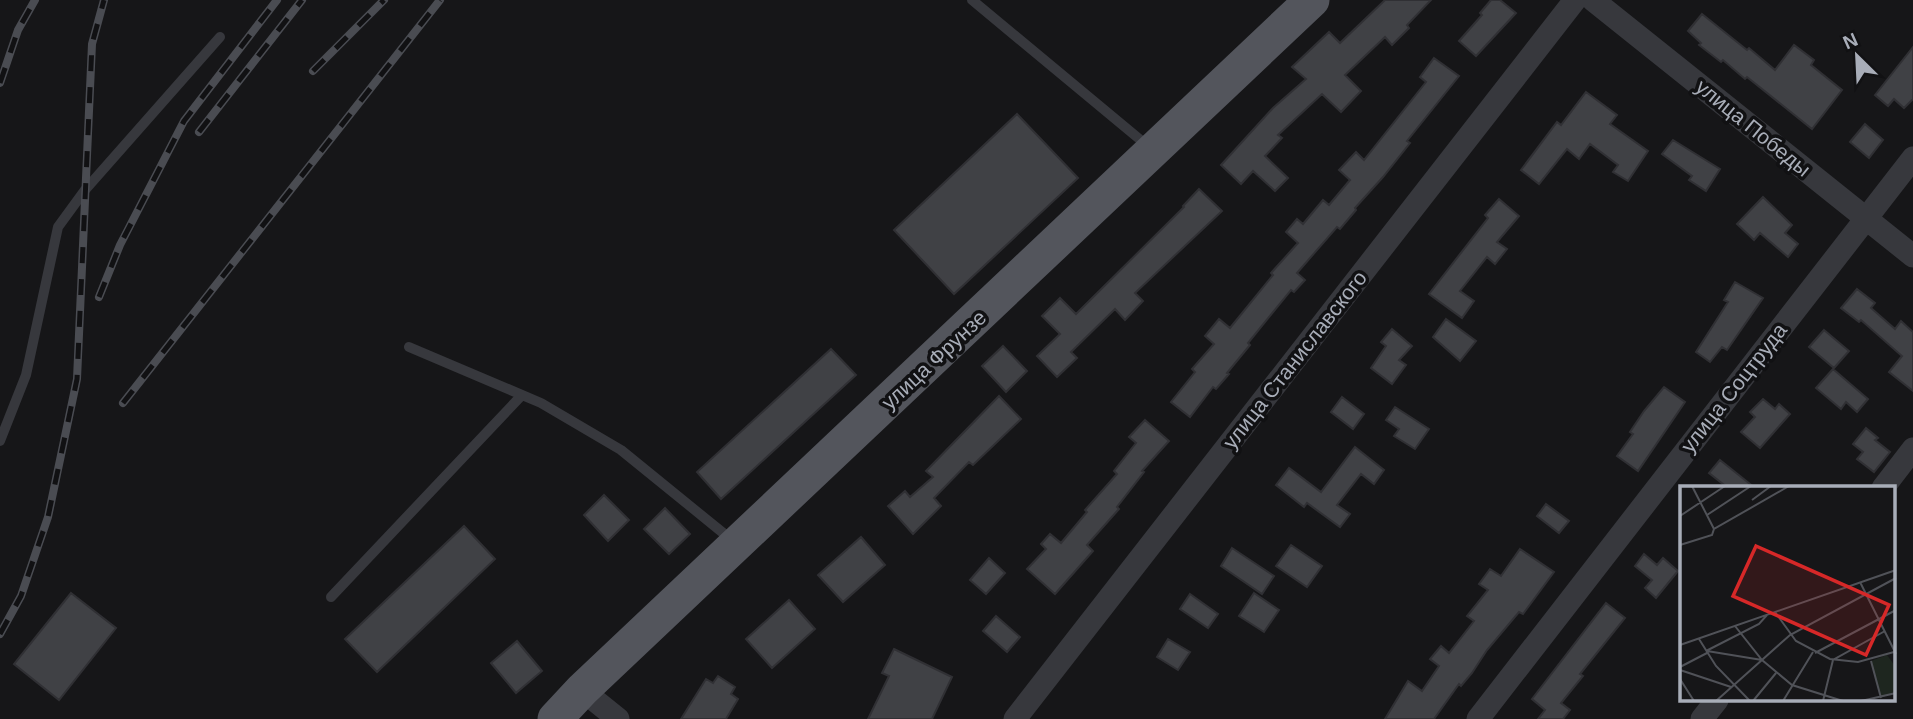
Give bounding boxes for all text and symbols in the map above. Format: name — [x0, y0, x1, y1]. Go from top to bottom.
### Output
north arrow — [1822, 21, 1892, 91]
text: N — [1840, 29, 1861, 53]
street label: улица Победы — [1691, 74, 1815, 181]
street label: улица Станиславского — [1218, 266, 1371, 453]
street label: улица Фрунзе — [877, 305, 991, 414]
street label: улица Соцтруда — [1676, 318, 1791, 457]
inset map — [1680, 486, 1896, 702]

